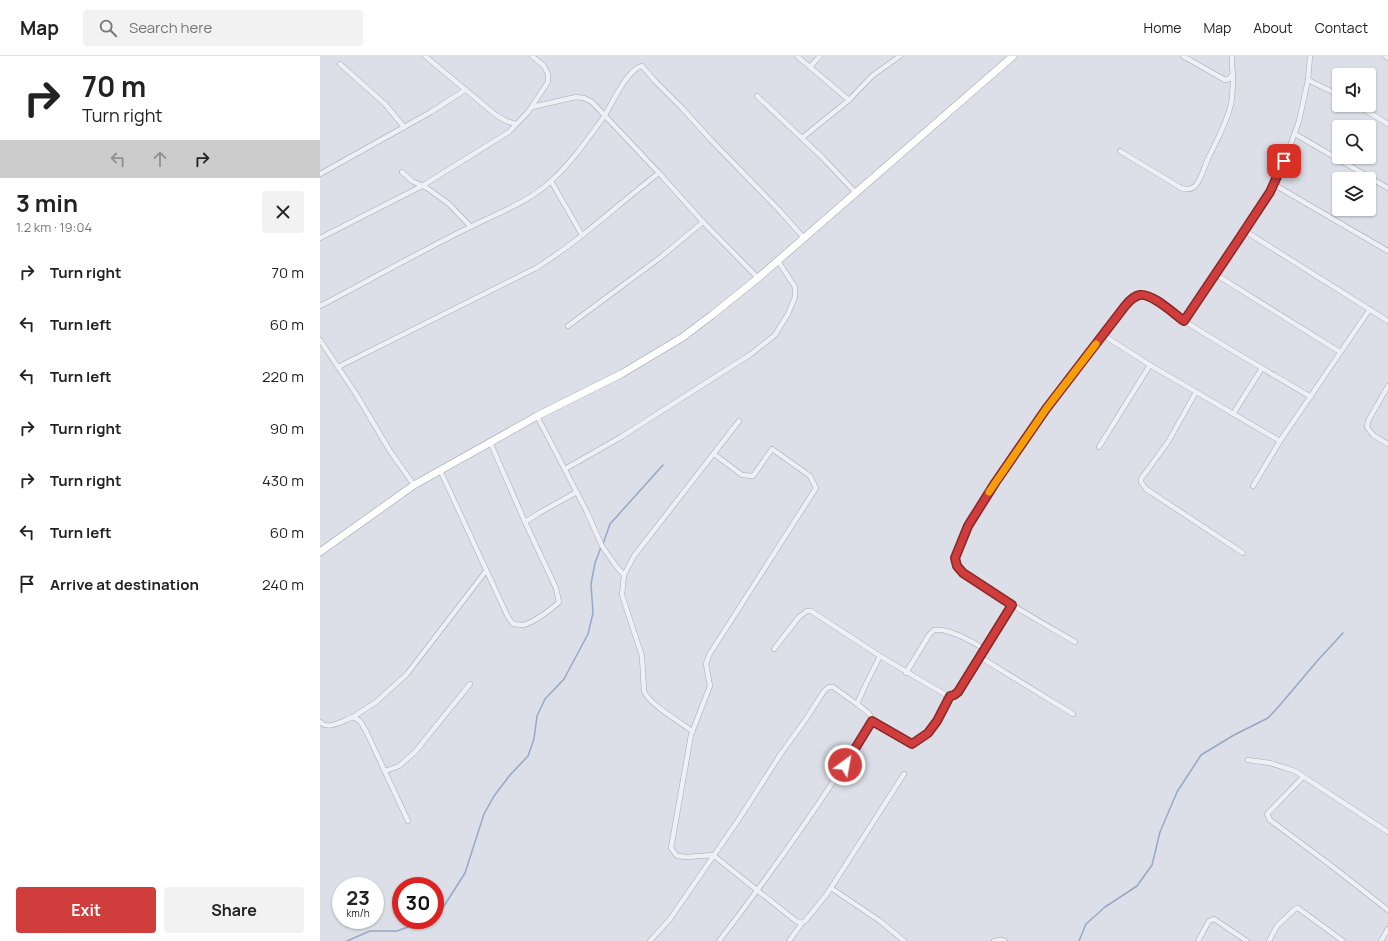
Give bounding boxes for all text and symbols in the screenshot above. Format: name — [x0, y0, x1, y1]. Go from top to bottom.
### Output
search box — [83, 10, 363, 46]
text: Map — [20, 15, 59, 41]
icon: search — [97, 17, 119, 39]
text: Search here — [129, 17, 212, 38]
text: Home — [1144, 18, 1181, 37]
text: Map — [1203, 18, 1231, 37]
text: About — [1253, 18, 1293, 37]
text: Contact — [1315, 18, 1368, 37]
text: 70 m — [82, 67, 146, 105]
map controls — [1332, 68, 1376, 216]
button: sound — [1332, 68, 1376, 112]
icon: right — [16, 72, 68, 124]
text: Turn right — [82, 103, 163, 127]
button: search — [1332, 120, 1376, 164]
pin — [1267, 144, 1301, 178]
icon: left — [107, 148, 129, 170]
icon: ahead — [149, 148, 171, 170]
icon: right — [191, 148, 213, 170]
icon: arrive — [1273, 150, 1295, 172]
button: layers — [1332, 172, 1376, 216]
text: 3 min — [16, 186, 78, 219]
button: close — [262, 191, 304, 233]
text: 1.2 km · 19:04 — [16, 218, 92, 236]
icon: right — [16, 261, 38, 283]
text: Turn right — [50, 262, 121, 283]
text: 70 m — [272, 262, 304, 283]
icon: left — [16, 313, 38, 335]
text: Turn left — [50, 314, 112, 335]
text: 60 m — [270, 314, 304, 335]
icon: left — [16, 365, 38, 387]
text: Turn left — [50, 366, 112, 387]
text: 220 m — [262, 366, 304, 387]
icon: right — [16, 417, 38, 439]
text: Turn right — [50, 418, 121, 439]
text: 90 m — [270, 418, 304, 439]
icon: right — [16, 469, 38, 491]
text: Turn right — [50, 470, 121, 491]
text: 430 m — [262, 470, 304, 491]
icon: left — [16, 521, 38, 543]
text: Turn left — [50, 522, 112, 543]
text: 60 m — [270, 522, 304, 543]
icon: arrive — [16, 573, 38, 595]
text: Arrive at destination — [50, 574, 199, 595]
text: 240 m — [262, 574, 304, 595]
position arrow — [824, 744, 866, 786]
speed limit sign: 30 — [392, 877, 444, 929]
text: 23 — [346, 884, 370, 911]
button: Exit — [16, 887, 156, 933]
button: Share — [164, 887, 304, 933]
text: km/h — [346, 906, 370, 920]

